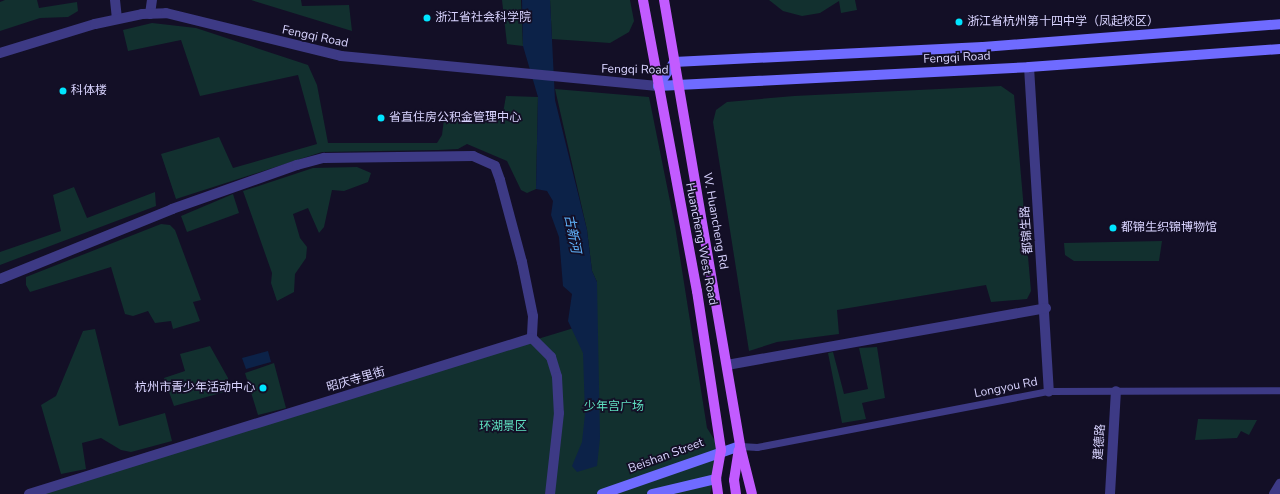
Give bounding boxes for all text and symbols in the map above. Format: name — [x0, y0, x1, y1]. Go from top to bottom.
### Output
place label: 浙江省社会科学院 — [435, 11, 531, 25]
marker: 浙江省社会科学院 — [422, 13, 432, 23]
place label: 浙江省杭州第十四中学（凤起校区） — [967, 15, 1159, 29]
marker: 浙江省杭州第十四中学（凤起校区） — [954, 17, 964, 27]
street label: Fengqi Road — [281, 23, 349, 51]
street label: Fengqi Road — [923, 49, 991, 67]
street label: Fengqi Road — [601, 62, 669, 78]
place label: 科体楼 — [71, 84, 107, 98]
marker: 科体楼 — [58, 86, 68, 96]
place label: 省直住房公积金管理中心 — [389, 111, 521, 125]
marker: 省直住房公积金管理中心 — [376, 113, 386, 123]
street label: W. Huancheng Rd — [699, 171, 731, 271]
street label: Huancheng West Road — [682, 182, 720, 306]
street label: 都锦生路 — [1018, 206, 1036, 254]
water label: 古新河 — [561, 213, 583, 255]
place label: 都锦生织锦博物馆 — [1121, 221, 1217, 235]
marker: 都锦生织锦博物馆 — [1108, 223, 1118, 233]
street label: 昭庆寺里街 — [325, 365, 387, 395]
street label: Longyou Rd — [973, 375, 1039, 401]
place label: 杭州市青少年活动中心 — [135, 381, 255, 395]
marker: 杭州市青少年活动中心 — [258, 383, 268, 393]
park label: 少年宫广场 — [584, 400, 644, 414]
park label: 环湖景区 — [479, 420, 527, 434]
street label: 建德路 — [1092, 424, 1108, 460]
street label: Beishan Street — [626, 436, 706, 476]

